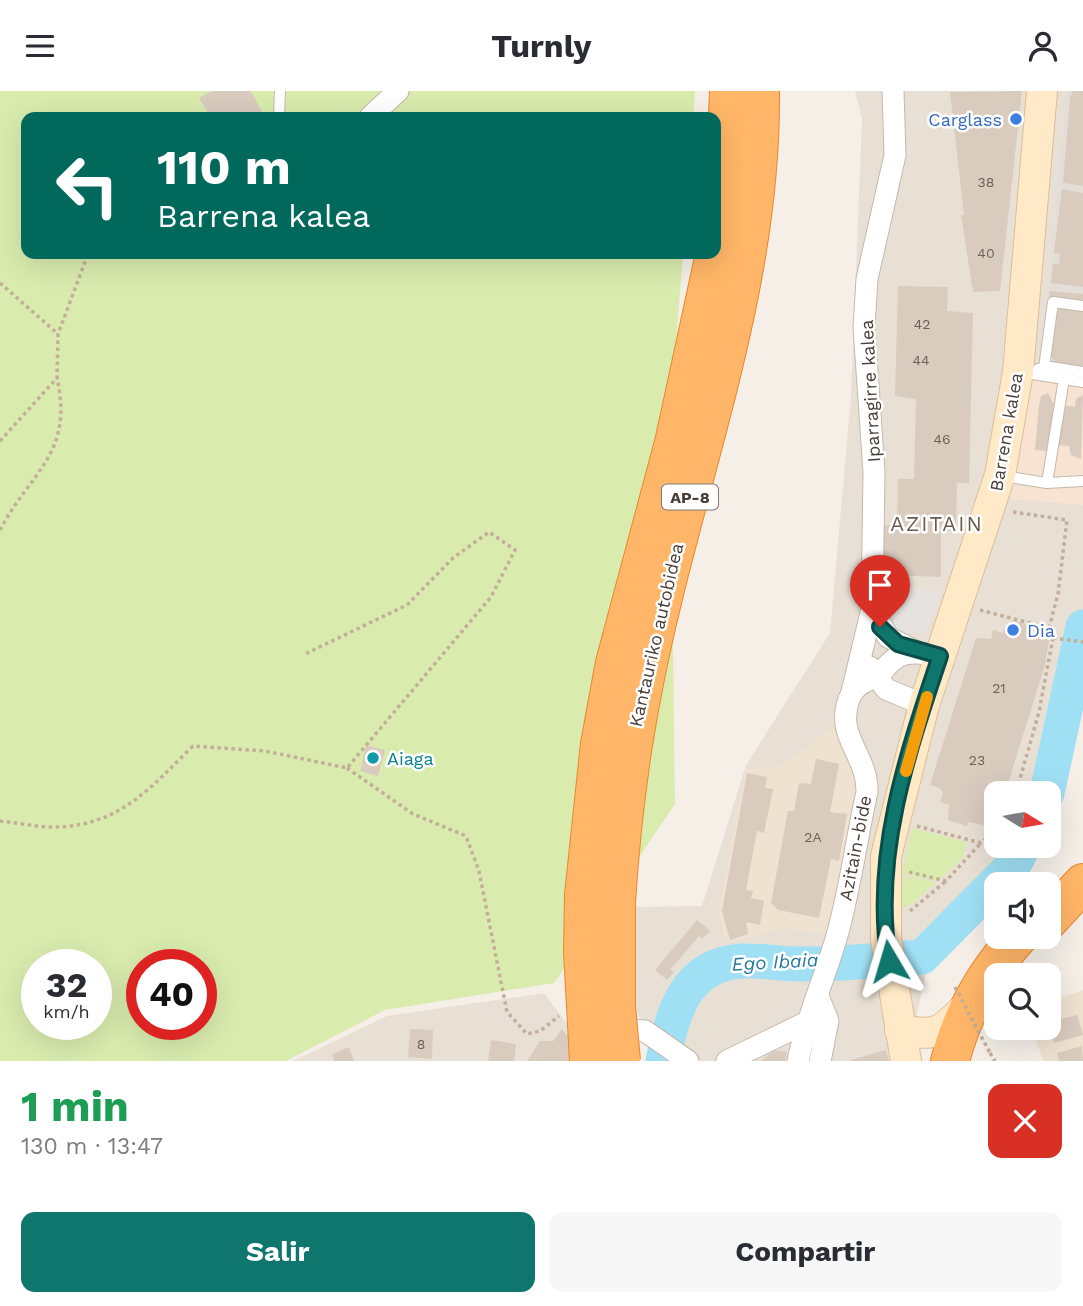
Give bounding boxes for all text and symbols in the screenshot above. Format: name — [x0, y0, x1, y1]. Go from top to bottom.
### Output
icon: menu — [21, 27, 59, 65]
text: Turnly — [491, 27, 592, 65]
icon: person — [1024, 27, 1062, 65]
place label: Carglass — [928, 109, 1002, 130]
marker: Carglass — [1008, 111, 1024, 127]
text: 110 m — [157, 138, 291, 196]
icon: left — [42, 140, 133, 231]
house number: 38 — [978, 174, 994, 190]
text: Barrena kalea — [157, 197, 370, 235]
house number: 40 — [977, 245, 995, 261]
house number: 42 — [914, 316, 930, 332]
street label: Iparragirre kalea — [856, 319, 884, 463]
house number: 44 — [912, 352, 930, 368]
street label: Barrena kalea — [985, 371, 1027, 493]
house number: 46 — [933, 431, 951, 447]
road number: AP-8 — [662, 485, 718, 509]
district label: AZITAIN — [890, 511, 984, 536]
street label: Kantauriko autobidea — [625, 541, 687, 729]
pin — [850, 555, 910, 627]
icon: arrive — [861, 566, 899, 604]
place label: Dia — [1027, 620, 1055, 641]
marker: Dia — [1005, 622, 1021, 638]
house number: 21 — [992, 680, 1006, 696]
place label: Aiaga — [387, 748, 434, 769]
marker: Aiaga — [365, 750, 381, 766]
house number: 23 — [969, 752, 985, 768]
north arrow — [984, 781, 1060, 857]
map controls — [984, 781, 1061, 1040]
street label: Azitain-bide — [834, 794, 876, 902]
house number: 2A — [804, 829, 822, 845]
button: sound — [984, 872, 1061, 949]
position arrow — [852, 924, 926, 998]
water label: Ego Ibaia — [731, 948, 819, 976]
speed limit sign: 40 — [126, 949, 217, 1040]
button: search — [984, 963, 1061, 1040]
text: 32 — [46, 964, 87, 1006]
text: km/h — [43, 1001, 90, 1022]
house number: 8 — [417, 1036, 425, 1052]
text: 1 min — [21, 1082, 129, 1131]
button: close — [988, 1084, 1062, 1158]
text: 130 m · 13:47 — [21, 1133, 163, 1160]
button: Salir — [21, 1212, 535, 1292]
button: Compartir — [549, 1212, 1062, 1292]

